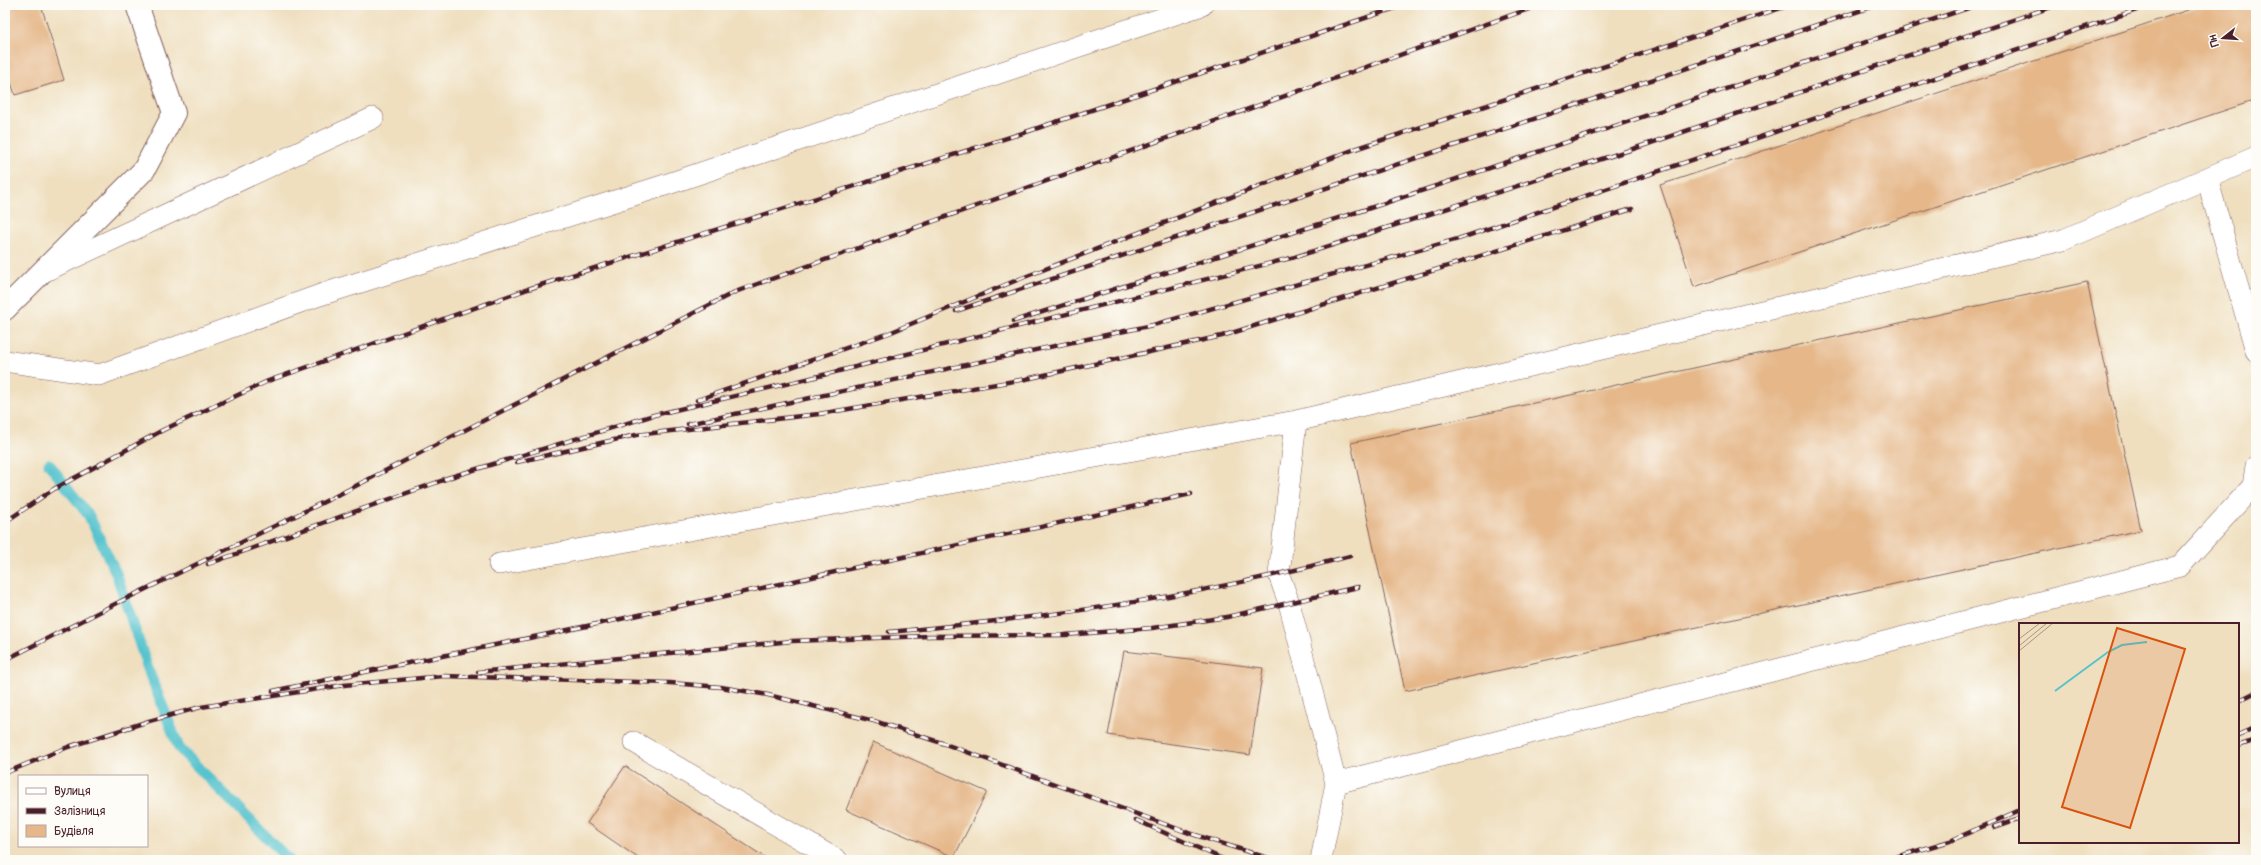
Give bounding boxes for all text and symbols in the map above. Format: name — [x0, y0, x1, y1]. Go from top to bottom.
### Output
north arrow — [2203, 18, 2243, 58]
text: Пн — [2206, 33, 2222, 48]
inset map — [2019, 623, 2239, 843]
legend — [18, 775, 148, 847]
text: Вулиця — [54, 784, 91, 799]
text: Залізниця — [54, 804, 106, 819]
text: Будівля — [54, 824, 94, 839]

